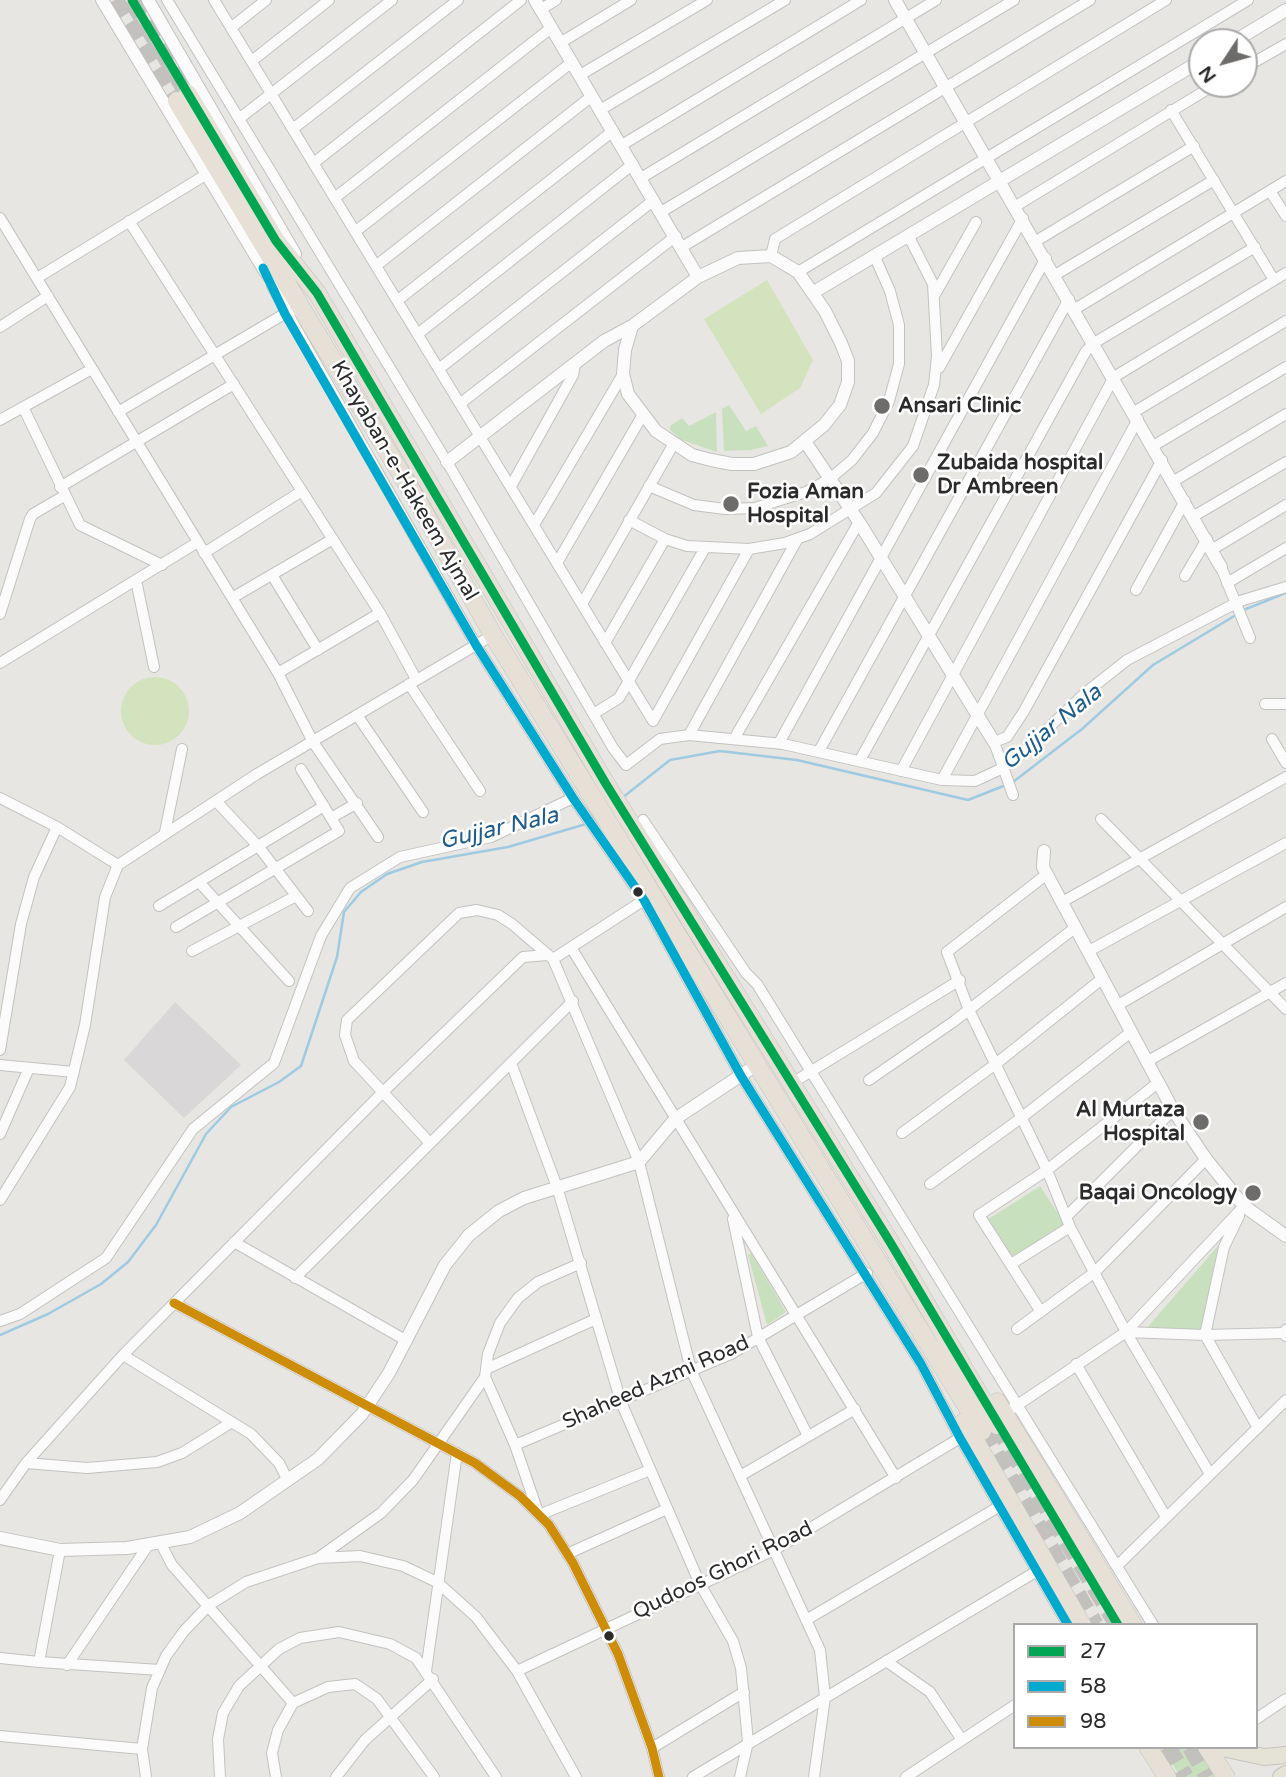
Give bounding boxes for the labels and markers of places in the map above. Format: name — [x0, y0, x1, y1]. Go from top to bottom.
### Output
place label: Ansari Clinic — [898, 393, 1021, 419]
marker: Ansari Clinic — [872, 396, 892, 416]
place label: Zubaida hospital Dr Ambreen — [937, 450, 1103, 500]
marker: Zubaida hospital Dr Ambreen — [911, 465, 931, 485]
place label: Fozia Aman Hospital — [747, 479, 864, 529]
marker: Fozia Aman Hospital — [721, 494, 741, 514]
unlabelled marker — [631, 885, 645, 899]
place label: Al Murtaza Hospital — [1076, 1097, 1185, 1147]
marker: Al Murtaza Hospital — [1191, 1112, 1211, 1132]
place label: Baqai Oncology — [1079, 1180, 1237, 1206]
marker: Baqai Oncology — [1243, 1183, 1263, 1203]
unlabelled marker — [602, 1629, 616, 1643]

